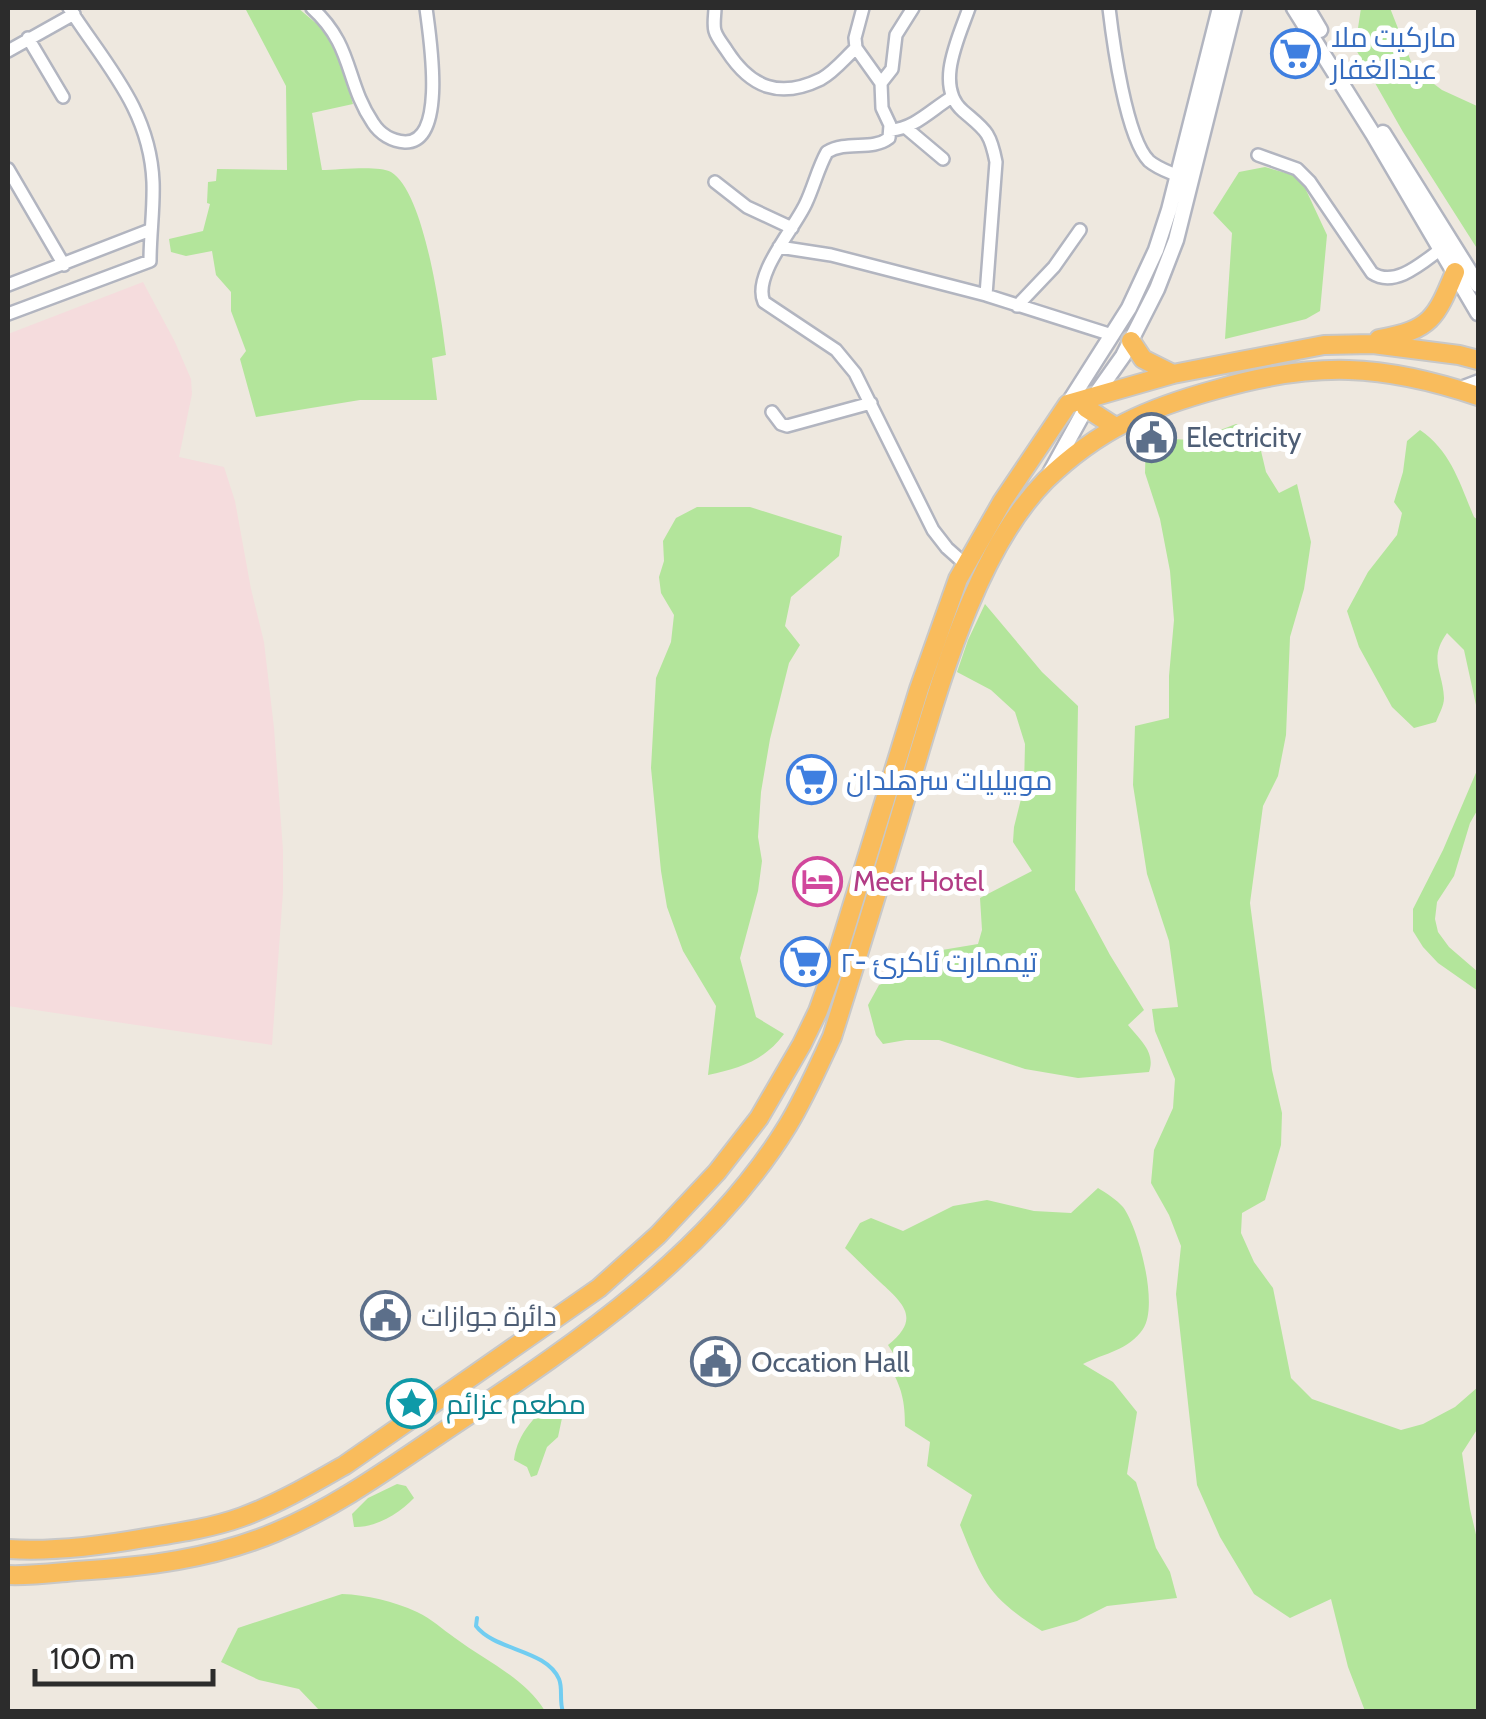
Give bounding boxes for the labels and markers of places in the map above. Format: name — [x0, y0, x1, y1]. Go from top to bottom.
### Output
place label: ماركيت ملا عبدالغفار — [1329, 20, 1456, 86]
supermarket icon: ماركيت ملا عبدالغفار — [1270, 27, 1322, 79]
public building icon: Electricity — [1125, 411, 1177, 463]
place label: Electricity — [1186, 420, 1301, 454]
supermarket icon: موبيليات سرهلدان — [785, 754, 837, 806]
place label: موبيليات سرهلدان — [846, 763, 1053, 797]
hotel icon: Meer Hotel — [792, 855, 844, 907]
place label: Meer Hotel — [853, 864, 984, 898]
supermarket icon: تيممارت ئاكرئ -٢ — [779, 936, 831, 988]
place label: تيممارت ئاكرئ -٢ — [840, 945, 1038, 979]
public building icon: دائرة جوازات — [360, 1290, 412, 1342]
place label: دائرة جوازات — [421, 1299, 557, 1333]
public building icon: Occation Hall — [690, 1336, 742, 1388]
place label: Occation Hall — [751, 1345, 910, 1379]
place icon: مطعم عزائم — [385, 1378, 437, 1430]
place label: مطعم عزائم — [446, 1387, 586, 1424]

